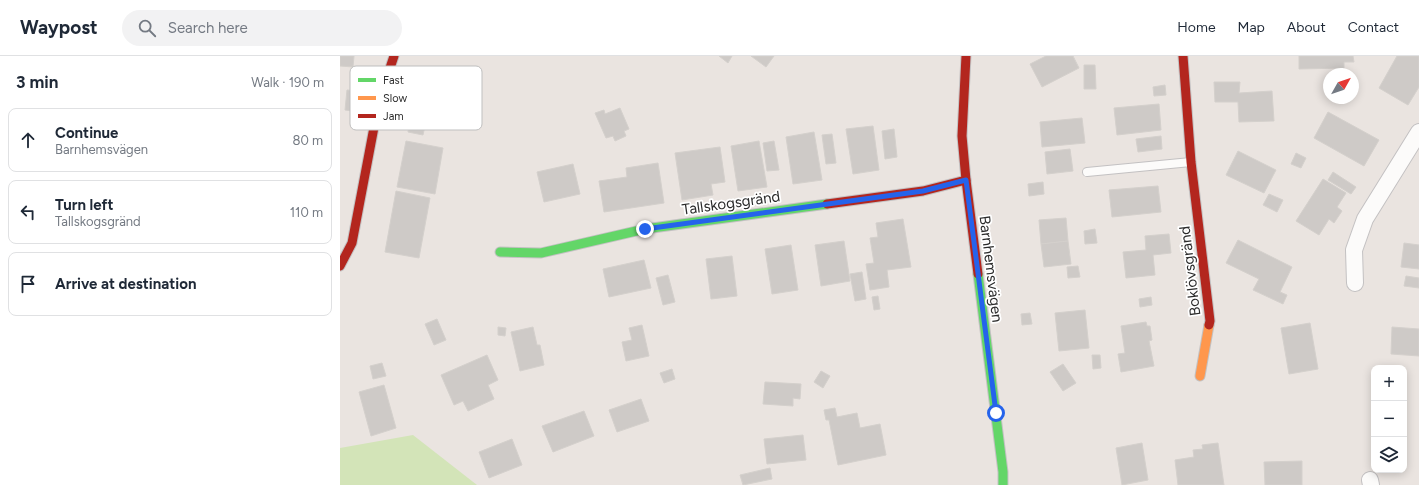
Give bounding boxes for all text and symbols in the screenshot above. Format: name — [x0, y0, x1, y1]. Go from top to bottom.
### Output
search box — [122, 10, 402, 46]
text: Waypost — [20, 16, 98, 39]
icon: search — [136, 17, 158, 39]
text: Search here — [168, 19, 248, 37]
text: Home — [1177, 19, 1216, 36]
text: Map — [1238, 19, 1265, 36]
text: About — [1287, 19, 1326, 36]
text: Contact — [1348, 19, 1399, 36]
legend — [350, 66, 482, 130]
north arrow — [1323, 68, 1359, 104]
text: 3 min — [16, 72, 58, 92]
text: Fast — [383, 74, 404, 87]
text: Walk · 190 m — [251, 75, 324, 90]
text: Slow — [383, 92, 407, 105]
text: Jam — [383, 110, 404, 123]
text: Continue — [55, 124, 118, 142]
icon: ahead — [17, 129, 39, 151]
text: 80 m — [292, 133, 323, 148]
text: Barnhemsvägen — [55, 142, 148, 157]
street label: Tallskogsgränd — [681, 187, 781, 219]
text: Turn left — [55, 196, 113, 214]
icon: left — [17, 201, 39, 223]
text: 110 m — [290, 205, 323, 220]
text: Tallskogsgränd — [55, 214, 141, 229]
street label: Barnhemsvägen — [976, 215, 1006, 323]
route end — [636, 220, 654, 238]
street label: Boklövsgränd — [1176, 225, 1204, 317]
icon: arrive — [17, 273, 39, 295]
text: Arrive at destination — [55, 275, 196, 293]
map controls — [1371, 365, 1407, 473]
button: + — [1371, 365, 1407, 401]
button: − — [1371, 401, 1407, 437]
route start — [987, 404, 1005, 422]
button: layers — [1371, 437, 1407, 473]

